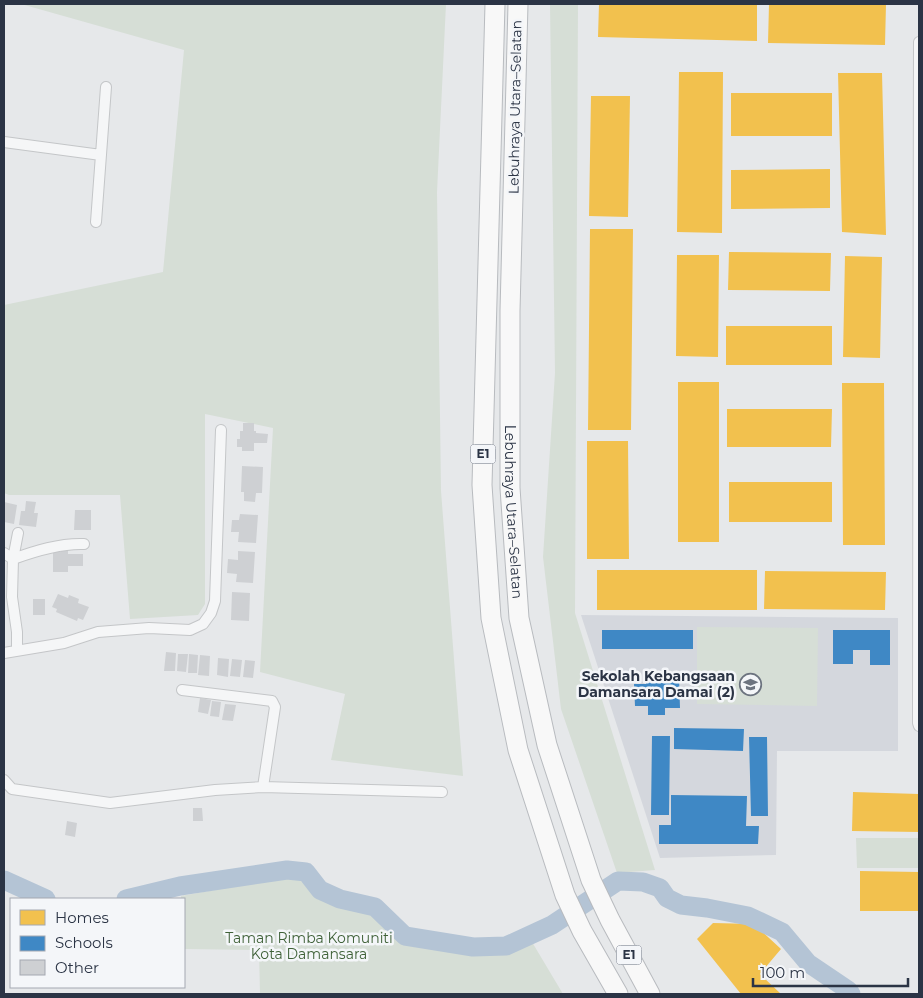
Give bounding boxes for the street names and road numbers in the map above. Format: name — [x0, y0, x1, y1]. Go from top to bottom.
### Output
street label: Lebuhraya Utara–Selatan — [504, 20, 526, 194]
street label: Lebuhraya Utara–Selatan — [501, 425, 527, 599]
road number: E1 — [470, 444, 496, 464]
road number: E1 — [616, 946, 642, 964]

